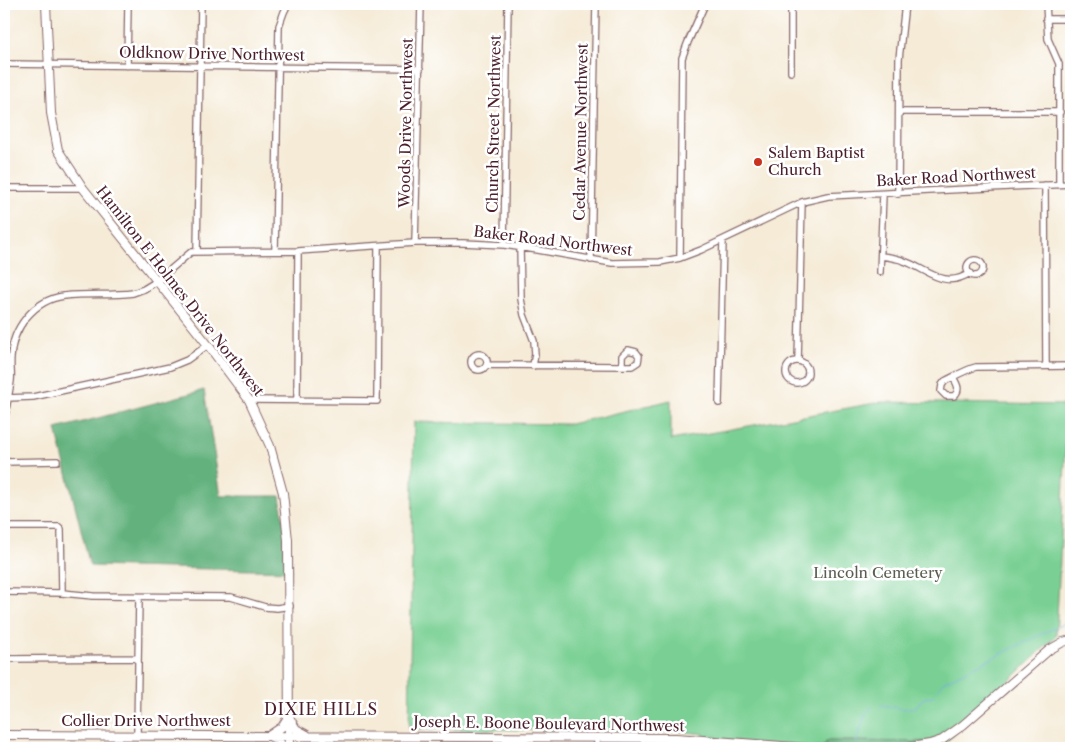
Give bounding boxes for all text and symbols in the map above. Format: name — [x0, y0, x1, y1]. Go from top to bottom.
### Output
street label: Church Street Northwest — [482, 34, 505, 213]
street label: Woods Drive Northwest — [394, 37, 416, 209]
street label: Oldknow Drive Northwest — [119, 42, 306, 65]
street label: Cedar Avenue Northwest — [569, 42, 592, 221]
place label: Salem Baptist Church — [768, 143, 866, 179]
marker: Salem Baptist Church — [752, 156, 764, 168]
street label: Baker Road Northwest — [876, 163, 1037, 190]
street label: Hamilton E Holmes Drive Northwest — [92, 182, 269, 400]
street label: Baker Road Northwest — [473, 221, 634, 260]
park label: Lincoln Cemetery — [813, 563, 943, 582]
district label: DIXIE HILLS — [264, 699, 378, 719]
street label: Collier Drive Northwest — [61, 711, 231, 730]
street label: Joseph E. Boone Boulevard Northwest — [411, 712, 685, 735]

